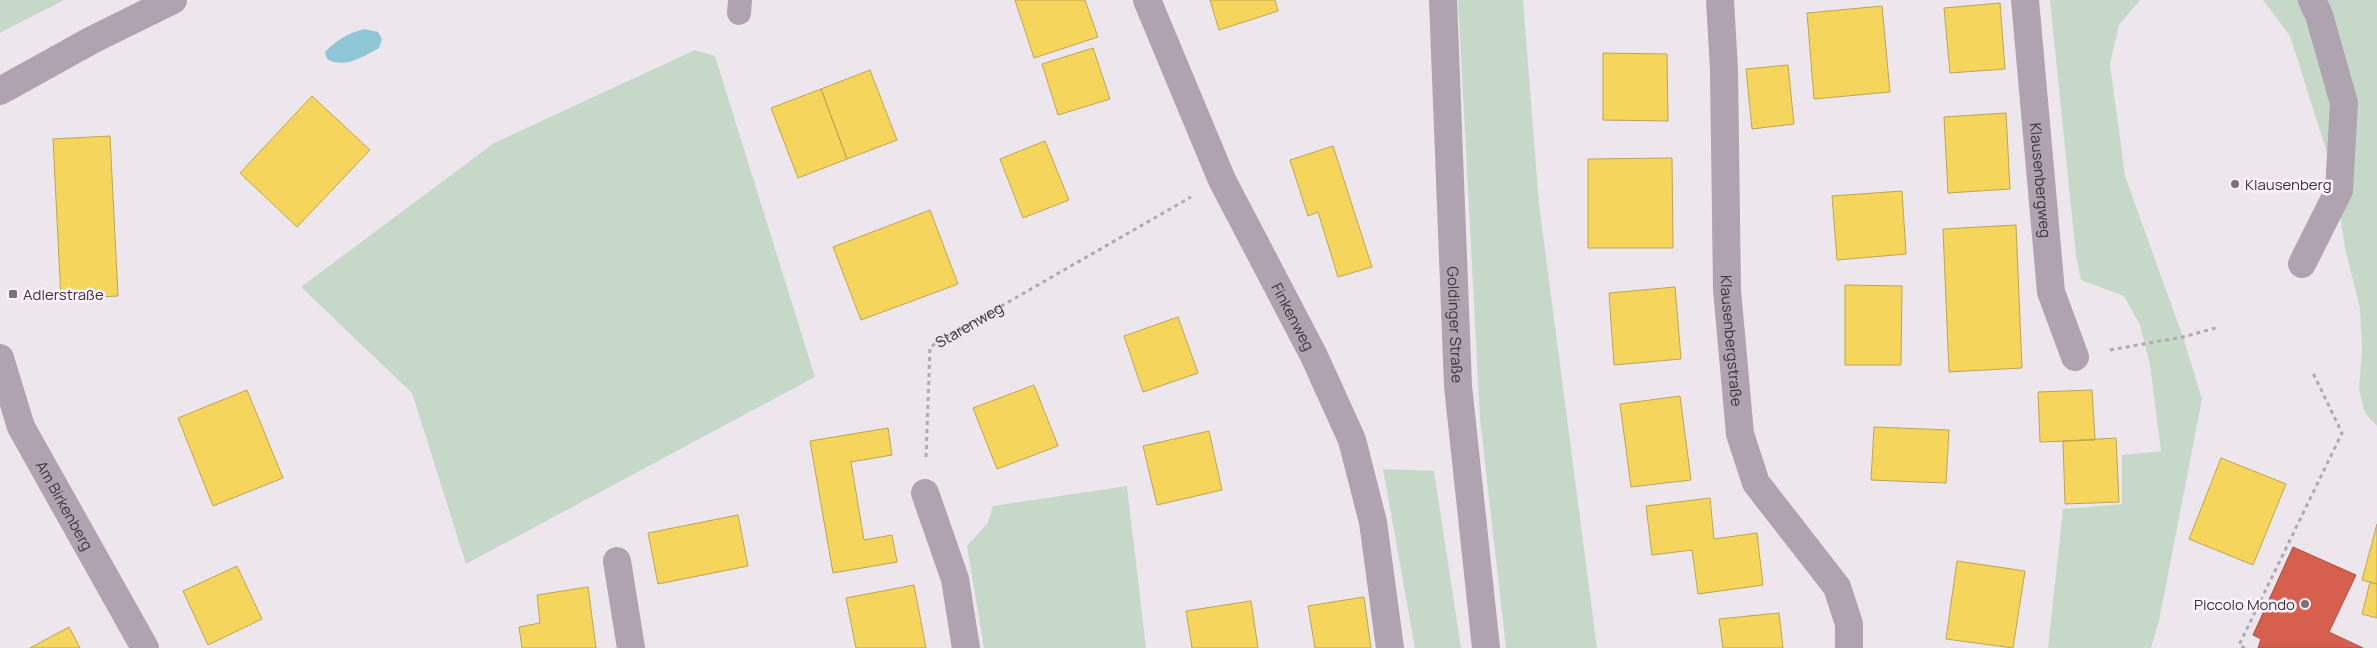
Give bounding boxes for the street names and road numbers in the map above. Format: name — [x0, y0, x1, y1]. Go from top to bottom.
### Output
street label: Klausenbergweg — [2025, 122, 2057, 239]
street label: Goldinger Straße — [1443, 266, 1468, 384]
street label: Klausenbergstraße — [1716, 275, 1748, 407]
street label: Finkenweg — [1267, 279, 1320, 354]
street label: Starenweg — [931, 297, 1007, 352]
street label: Am Birkenberg — [31, 457, 99, 554]

